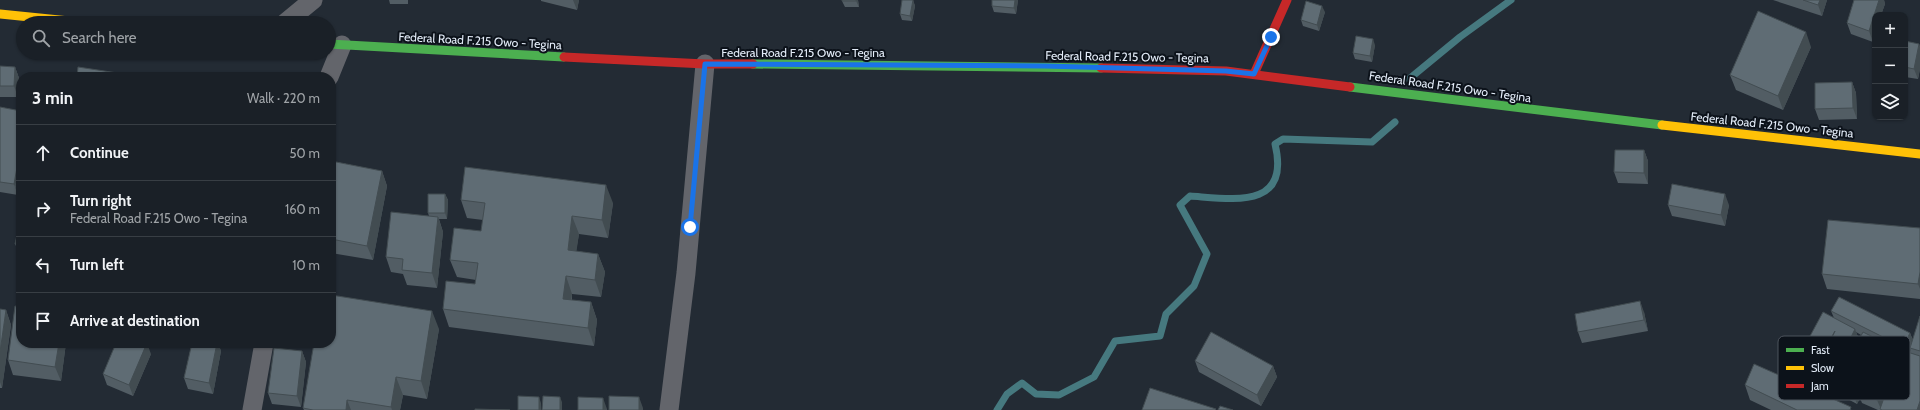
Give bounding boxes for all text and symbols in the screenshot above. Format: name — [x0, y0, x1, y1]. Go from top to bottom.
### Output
map controls — [1872, 12, 1908, 120]
button: + — [1872, 12, 1908, 48]
search box — [16, 16, 336, 60]
icon: search — [30, 27, 52, 49]
route end — [1262, 28, 1280, 46]
text: Search here — [62, 29, 137, 47]
street label: Federal Road F.215 Owo - Tegina — [398, 29, 562, 52]
street label: Federal Road F.215 Owo - Tegina — [721, 45, 885, 60]
street label: Federal Road F.215 Owo - Tegina — [1045, 48, 1209, 65]
button: − — [1872, 48, 1908, 84]
street label: Federal Road F.215 Owo - Tegina — [1368, 68, 1532, 105]
button: layers — [1872, 84, 1908, 120]
text: 3 min — [32, 88, 73, 108]
text: Walk · 220 m — [247, 90, 320, 106]
street label: Federal Road F.215 Owo - Tegina — [1690, 108, 1854, 141]
icon: ahead — [32, 142, 54, 164]
text: Continue — [70, 144, 129, 162]
text: 50 m — [290, 145, 320, 161]
text: Turn right — [70, 192, 131, 210]
icon: right — [32, 198, 54, 220]
text: 160 m — [285, 201, 320, 217]
text: Federal Road F.215 Owo - Tegina — [70, 210, 247, 226]
route start — [681, 218, 699, 236]
icon: left — [32, 254, 54, 276]
text: Turn left — [70, 256, 124, 274]
text: 10 m — [292, 257, 320, 273]
icon: arrive — [32, 310, 54, 332]
text: Arrive at destination — [70, 312, 200, 330]
legend — [1778, 336, 1910, 400]
text: Fast — [1811, 343, 1830, 357]
text: Slow — [1811, 361, 1834, 375]
text: Jam — [1810, 379, 1829, 393]

